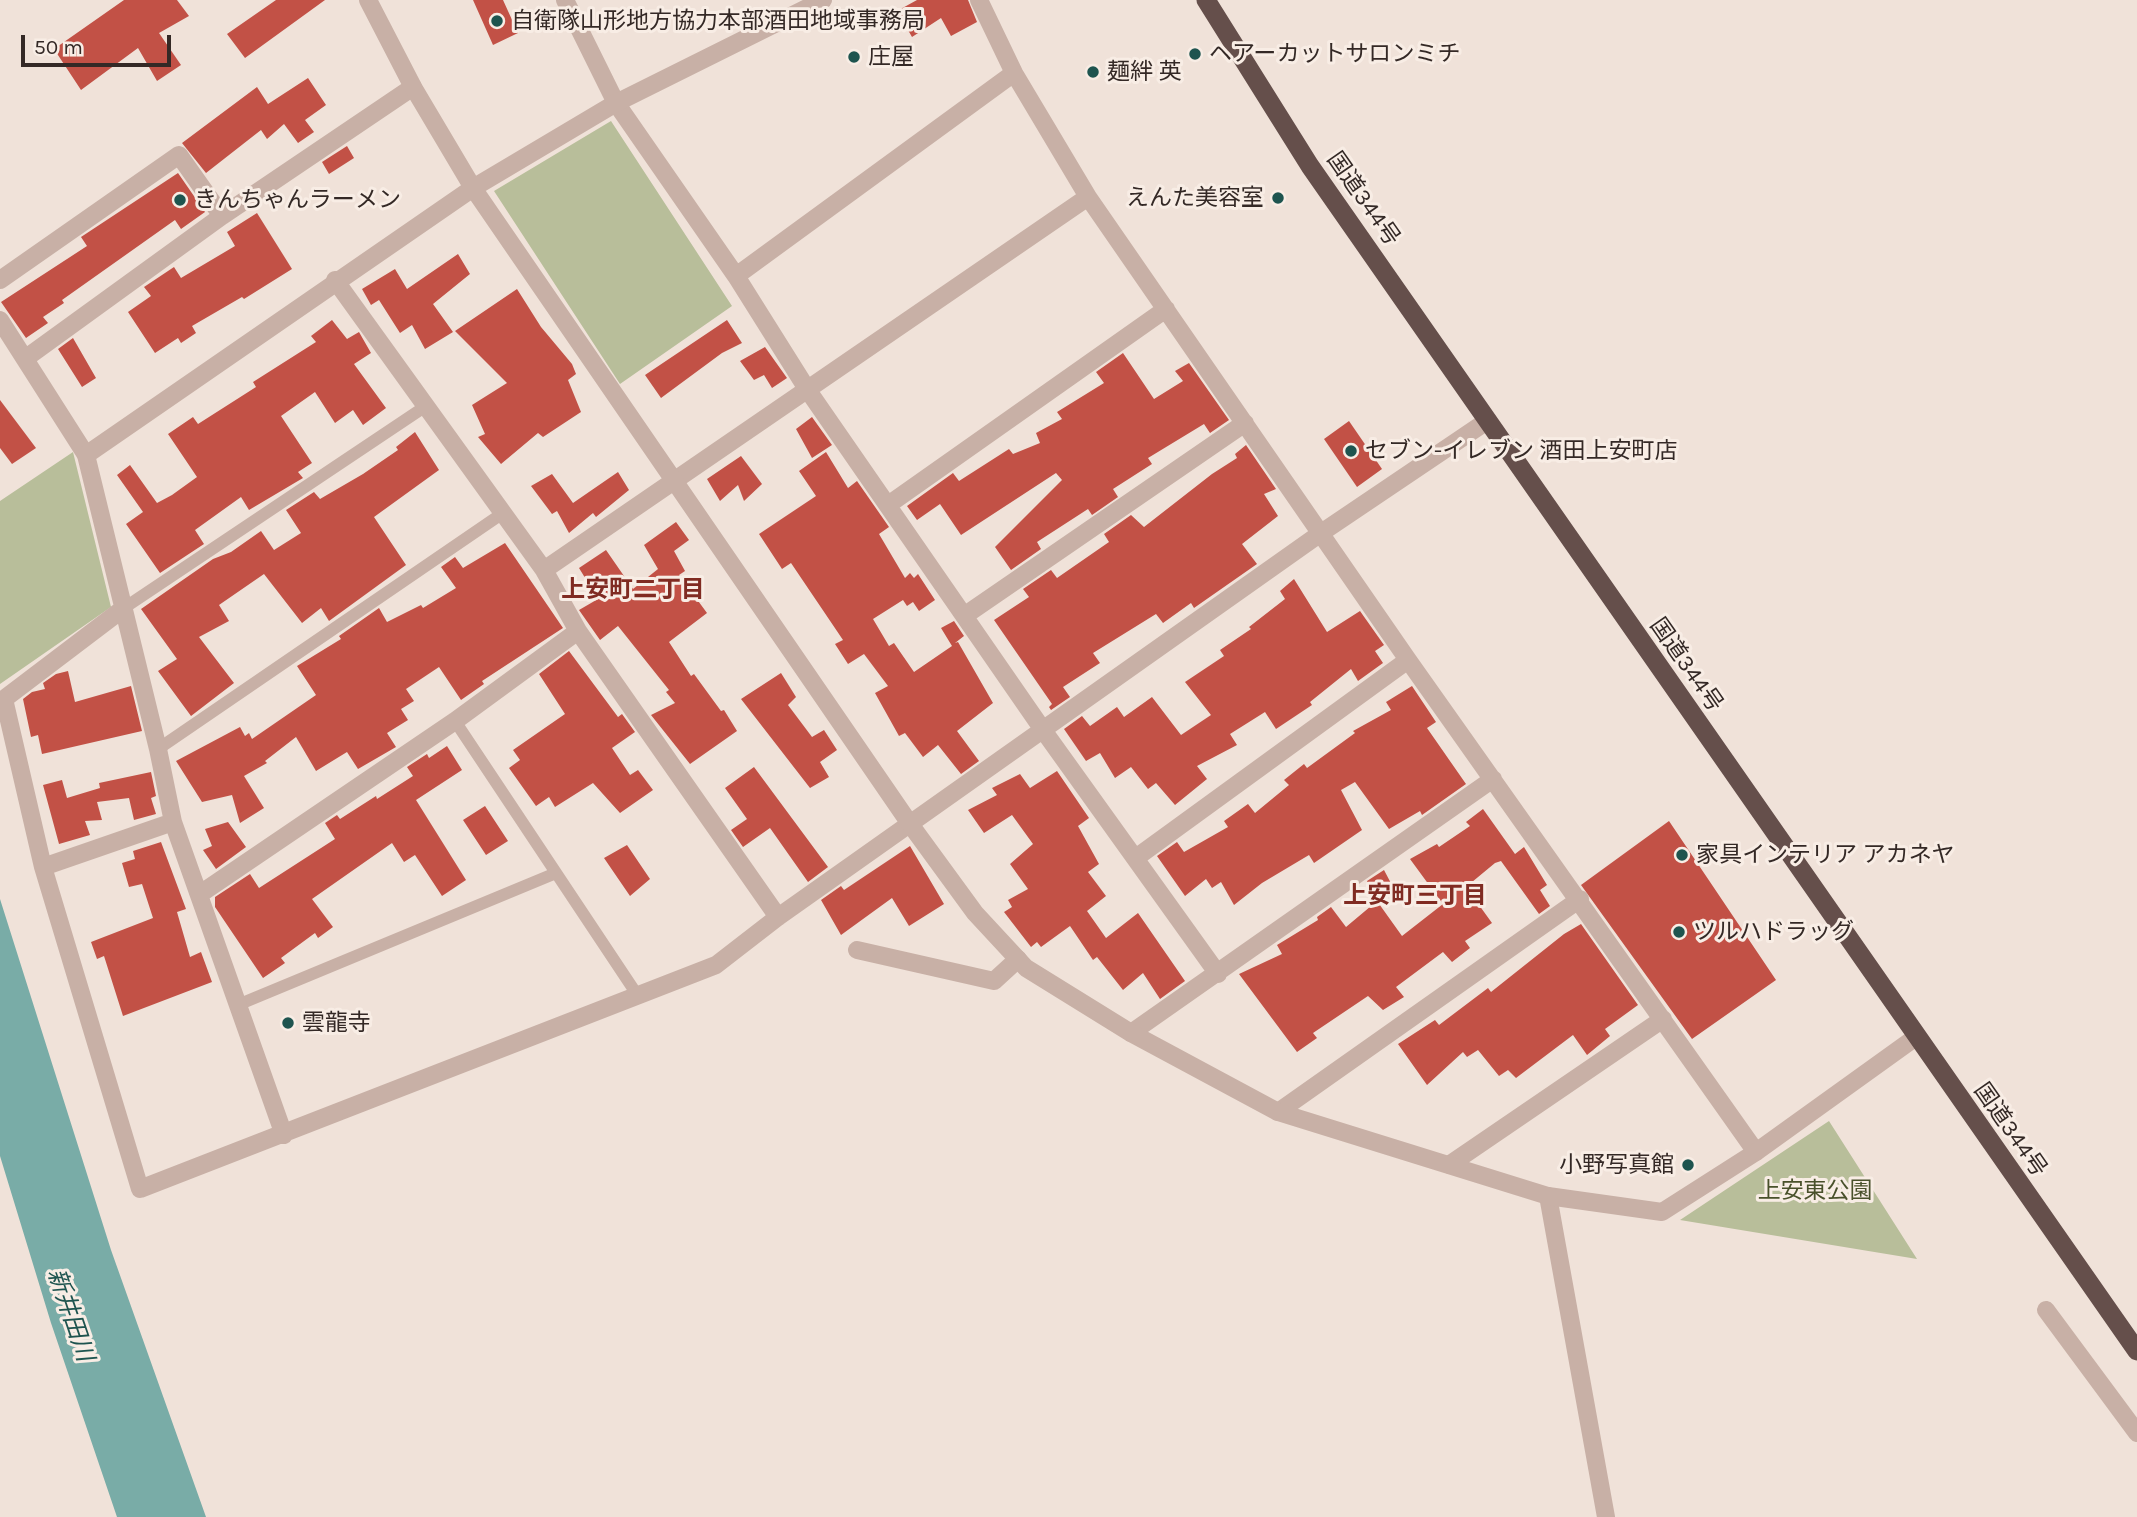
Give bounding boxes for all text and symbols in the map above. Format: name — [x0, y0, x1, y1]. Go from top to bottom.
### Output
place label: 自衛隊山形地方協力本部酒田地域事務局 — [511, 7, 925, 35]
marker: 自衛隊山形地方協力本部酒田地域事務局 — [489, 13, 505, 29]
scale bar — [24, 21, 175, 65]
text: 50 m — [34, 35, 83, 59]
place label: ヘアーカットサロンミチ — [1209, 40, 1461, 68]
place label: 庄屋 — [868, 43, 914, 71]
marker: ヘアーカットサロンミチ — [1187, 46, 1203, 62]
marker: 庄屋 — [846, 49, 862, 65]
place label: 麺絆 英 — [1107, 58, 1181, 86]
marker: 麺絆 英 — [1085, 64, 1101, 80]
street label: 国道344号 — [1321, 147, 1405, 251]
place label: えんた美容室 — [1126, 184, 1264, 212]
place label: きんちゃんラーメン — [194, 186, 401, 214]
marker: えんた美容室 — [1270, 190, 1286, 206]
marker: きんちゃんラーメン — [172, 192, 188, 208]
place label: セブン-イレブン 酒田上安町店 — [1365, 437, 1677, 465]
marker: セブン-イレブン 酒田上安町店 — [1343, 443, 1359, 459]
district label: 上安町二丁目 — [561, 576, 705, 604]
street label: 国道344号 — [1644, 613, 1728, 717]
place label: 家具インテリア アカネヤ — [1696, 841, 1954, 869]
marker: 家具インテリア アカネヤ — [1674, 847, 1690, 863]
district label: 上安町三丁目 — [1343, 882, 1487, 910]
place label: ツルハドラッグ — [1693, 918, 1854, 946]
marker: ツルハドラッグ — [1671, 924, 1687, 940]
place label: 雲龍寺 — [302, 1009, 371, 1037]
marker: 雲龍寺 — [280, 1015, 296, 1031]
street label: 国道344号 — [1968, 1078, 2052, 1182]
place label: 小野写真館 — [1559, 1151, 1674, 1179]
marker: 小野写真館 — [1680, 1157, 1696, 1173]
park label: 上安東公園 — [1758, 1177, 1872, 1205]
water label: 新井田川 — [41, 1265, 99, 1365]

